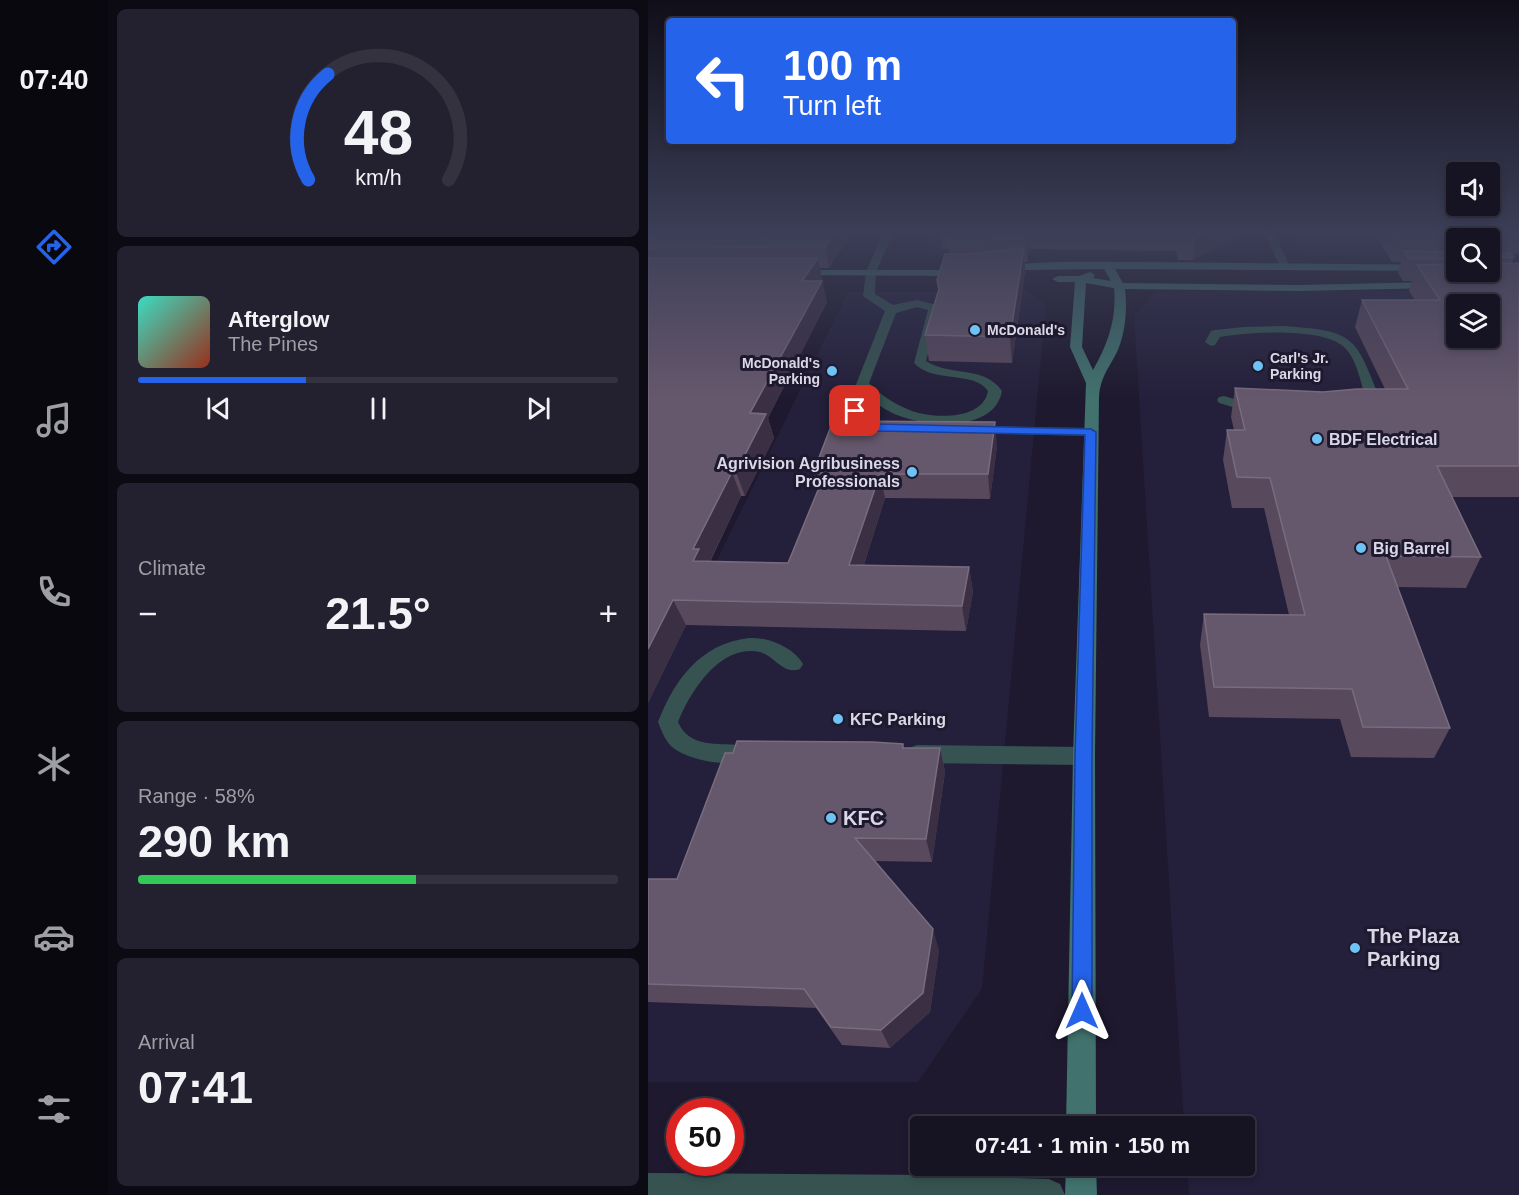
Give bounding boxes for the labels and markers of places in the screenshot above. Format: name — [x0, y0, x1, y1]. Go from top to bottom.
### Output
place label: McDonald's — [987, 322, 1065, 338]
marker: McDonald's — [968, 323, 982, 337]
place label: Carl's Jr. Parking — [1270, 350, 1329, 382]
place label: McDonald's Parking — [742, 355, 820, 387]
marker: Carl's Jr. Parking — [1251, 359, 1265, 373]
marker: McDonald's Parking — [825, 364, 839, 378]
pin — [829, 385, 880, 436]
place label: BDF Electrical — [1329, 431, 1437, 448]
marker: BDF Electrical — [1310, 432, 1324, 446]
place label: Agrivision Agribusiness Professionals — [717, 455, 900, 490]
marker: Agrivision Agribusiness Professionals — [905, 465, 919, 479]
place label: Big Barrel — [1373, 540, 1449, 557]
marker: Big Barrel — [1354, 541, 1368, 555]
place label: KFC Parking — [850, 711, 946, 728]
marker: KFC Parking — [831, 712, 845, 726]
place label: KFC — [843, 807, 884, 829]
marker: KFC — [824, 811, 838, 825]
place label: The Plaza Parking — [1367, 925, 1460, 970]
marker: The Plaza Parking — [1348, 941, 1362, 955]

